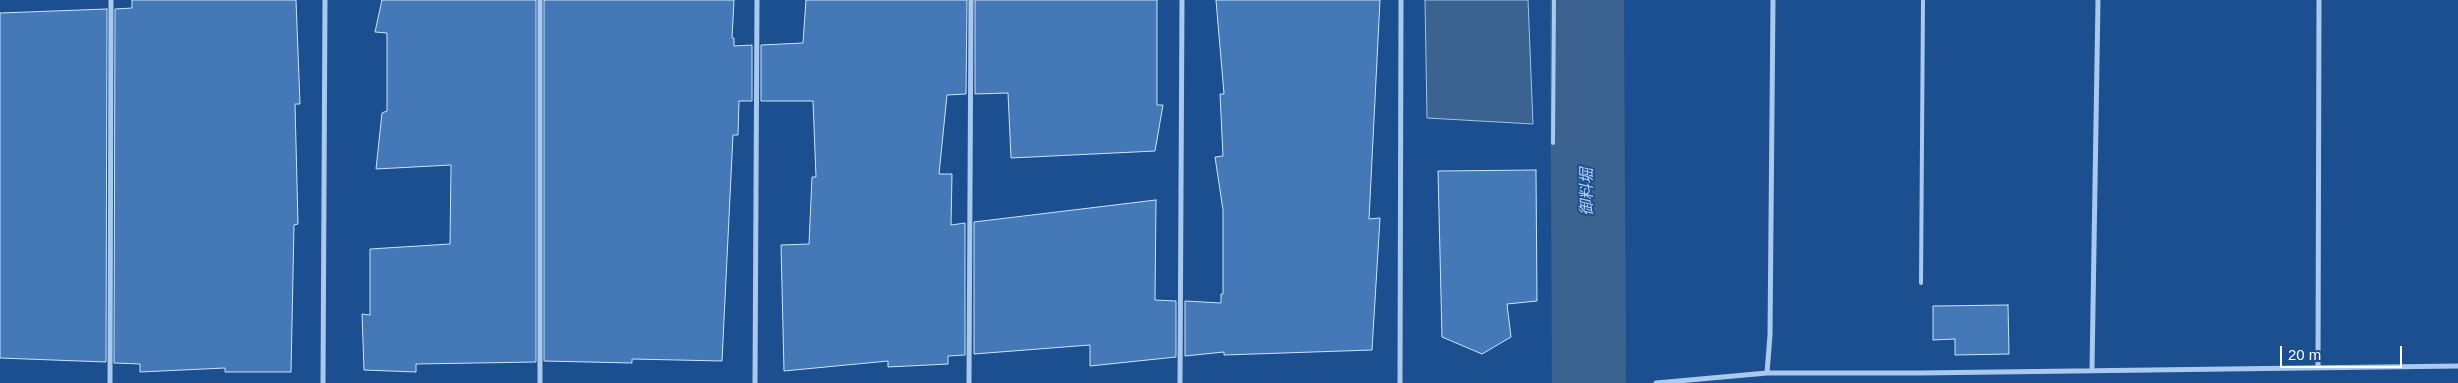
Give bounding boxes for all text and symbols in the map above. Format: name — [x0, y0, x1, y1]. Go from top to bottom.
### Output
water label: 御料堀 — [1578, 168, 1598, 216]
scale bar — [2283, 336, 2406, 368]
text: 20 m — [2288, 346, 2321, 363]

